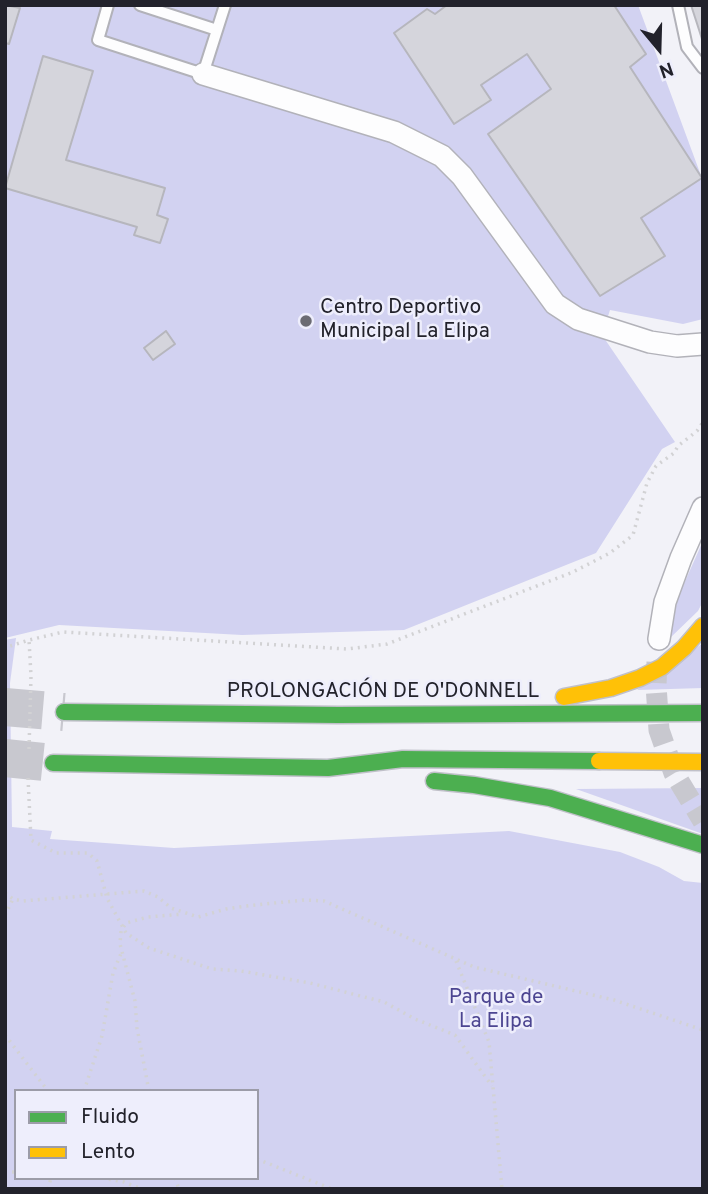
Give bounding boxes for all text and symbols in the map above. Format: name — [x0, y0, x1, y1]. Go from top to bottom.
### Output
north arrow — [624, 14, 694, 84]
text: N — [655, 55, 676, 82]
place label: Centro Deportivo Municipal La Elipa — [320, 296, 490, 346]
marker: Centro Deportivo Municipal La Elipa — [298, 313, 314, 329]
street label: PROLONGACIÓN DE O'DONNELL — [227, 680, 539, 706]
park label: Parque de La Elipa — [449, 986, 543, 1036]
legend — [14, 1089, 259, 1180]
text: Fluido — [81, 1104, 139, 1131]
text: Lento — [81, 1139, 135, 1166]

